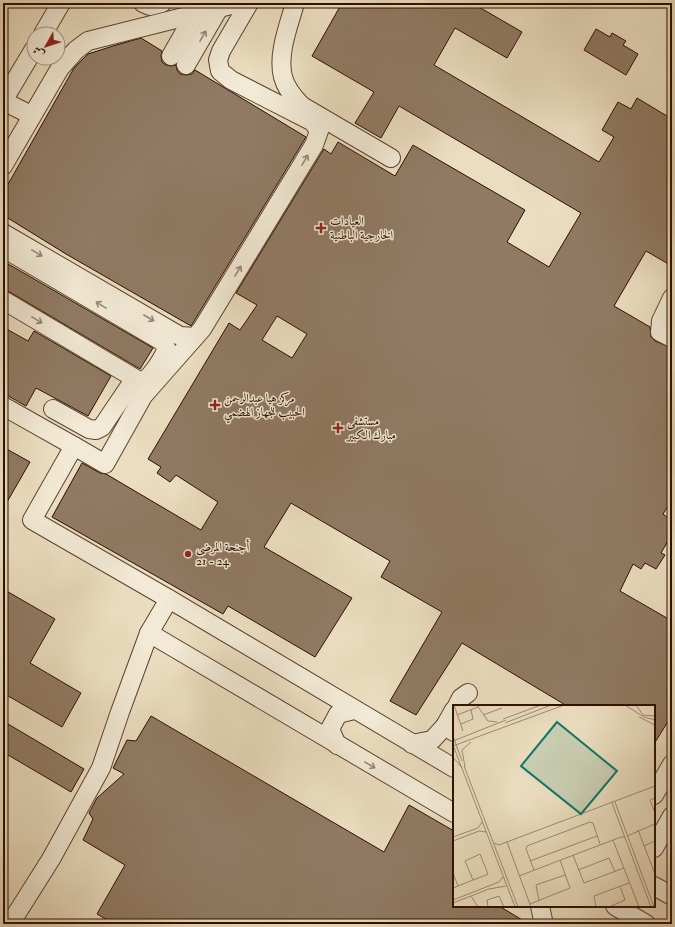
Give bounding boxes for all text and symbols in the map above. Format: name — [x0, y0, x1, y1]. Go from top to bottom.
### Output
north arrow — [26, 26, 66, 66]
one-way arrow — [199, 30, 207, 42]
text: ش — [30, 44, 47, 60]
one-way arrow — [302, 154, 310, 166]
place label: العيادات الخارجية الباطنية — [330, 214, 394, 243]
marker: العيادات الخارجية الباطنية — [315, 222, 327, 234]
one-way arrow — [31, 249, 42, 257]
one-way arrow — [234, 265, 242, 277]
one-way arrow — [95, 301, 107, 309]
one-way arrow — [143, 314, 155, 322]
one-way arrow — [31, 317, 43, 325]
place label: مركز هيا عبدالرحمن الحبيب للجهاز الهضمي — [224, 391, 305, 424]
marker: مركز هيا عبدالرحمن الحبيب للجهاز الهضمي — [209, 399, 221, 411]
place label: مستشفى مبارك الكبير — [345, 414, 396, 443]
marker: مستشفى مبارك الكبير — [332, 422, 344, 434]
place label: أجنحة المرضى 21 - 24 — [196, 539, 249, 569]
marker: أجنحة المرضى 21 - 24 — [183, 549, 193, 559]
inset map — [453, 705, 655, 907]
one-way arrow — [364, 761, 376, 769]

